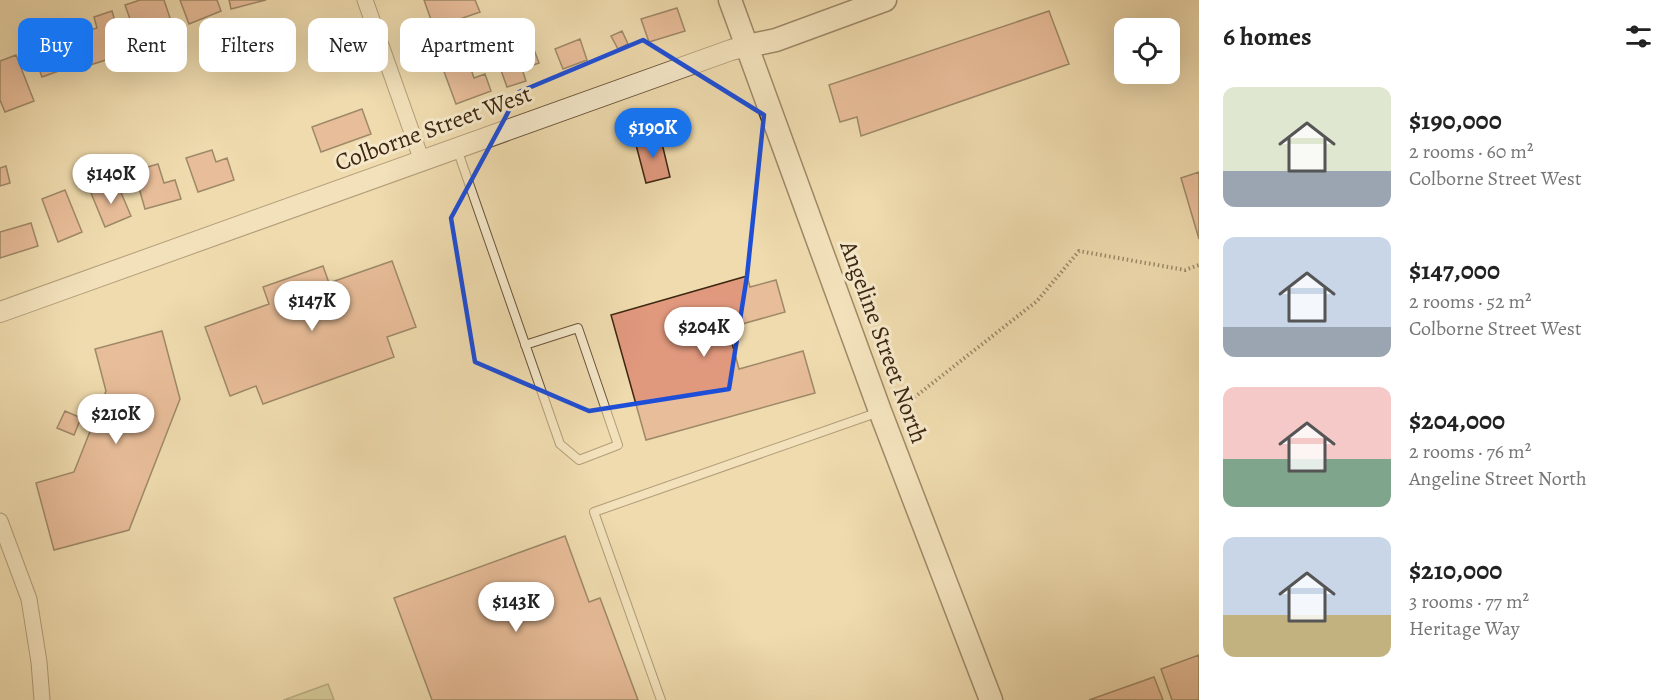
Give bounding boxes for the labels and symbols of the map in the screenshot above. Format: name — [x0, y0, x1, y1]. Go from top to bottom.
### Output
street label: Colborne Street West — [330, 78, 536, 178]
pin: $190K — [611, 108, 695, 159]
pin: $140K — [69, 154, 153, 205]
street label: Angeline Street North — [832, 235, 936, 448]
pin: $147K — [270, 281, 354, 332]
pin: $204K — [662, 307, 746, 358]
pin: $210K — [74, 394, 158, 445]
pin: $143K — [474, 582, 558, 633]

